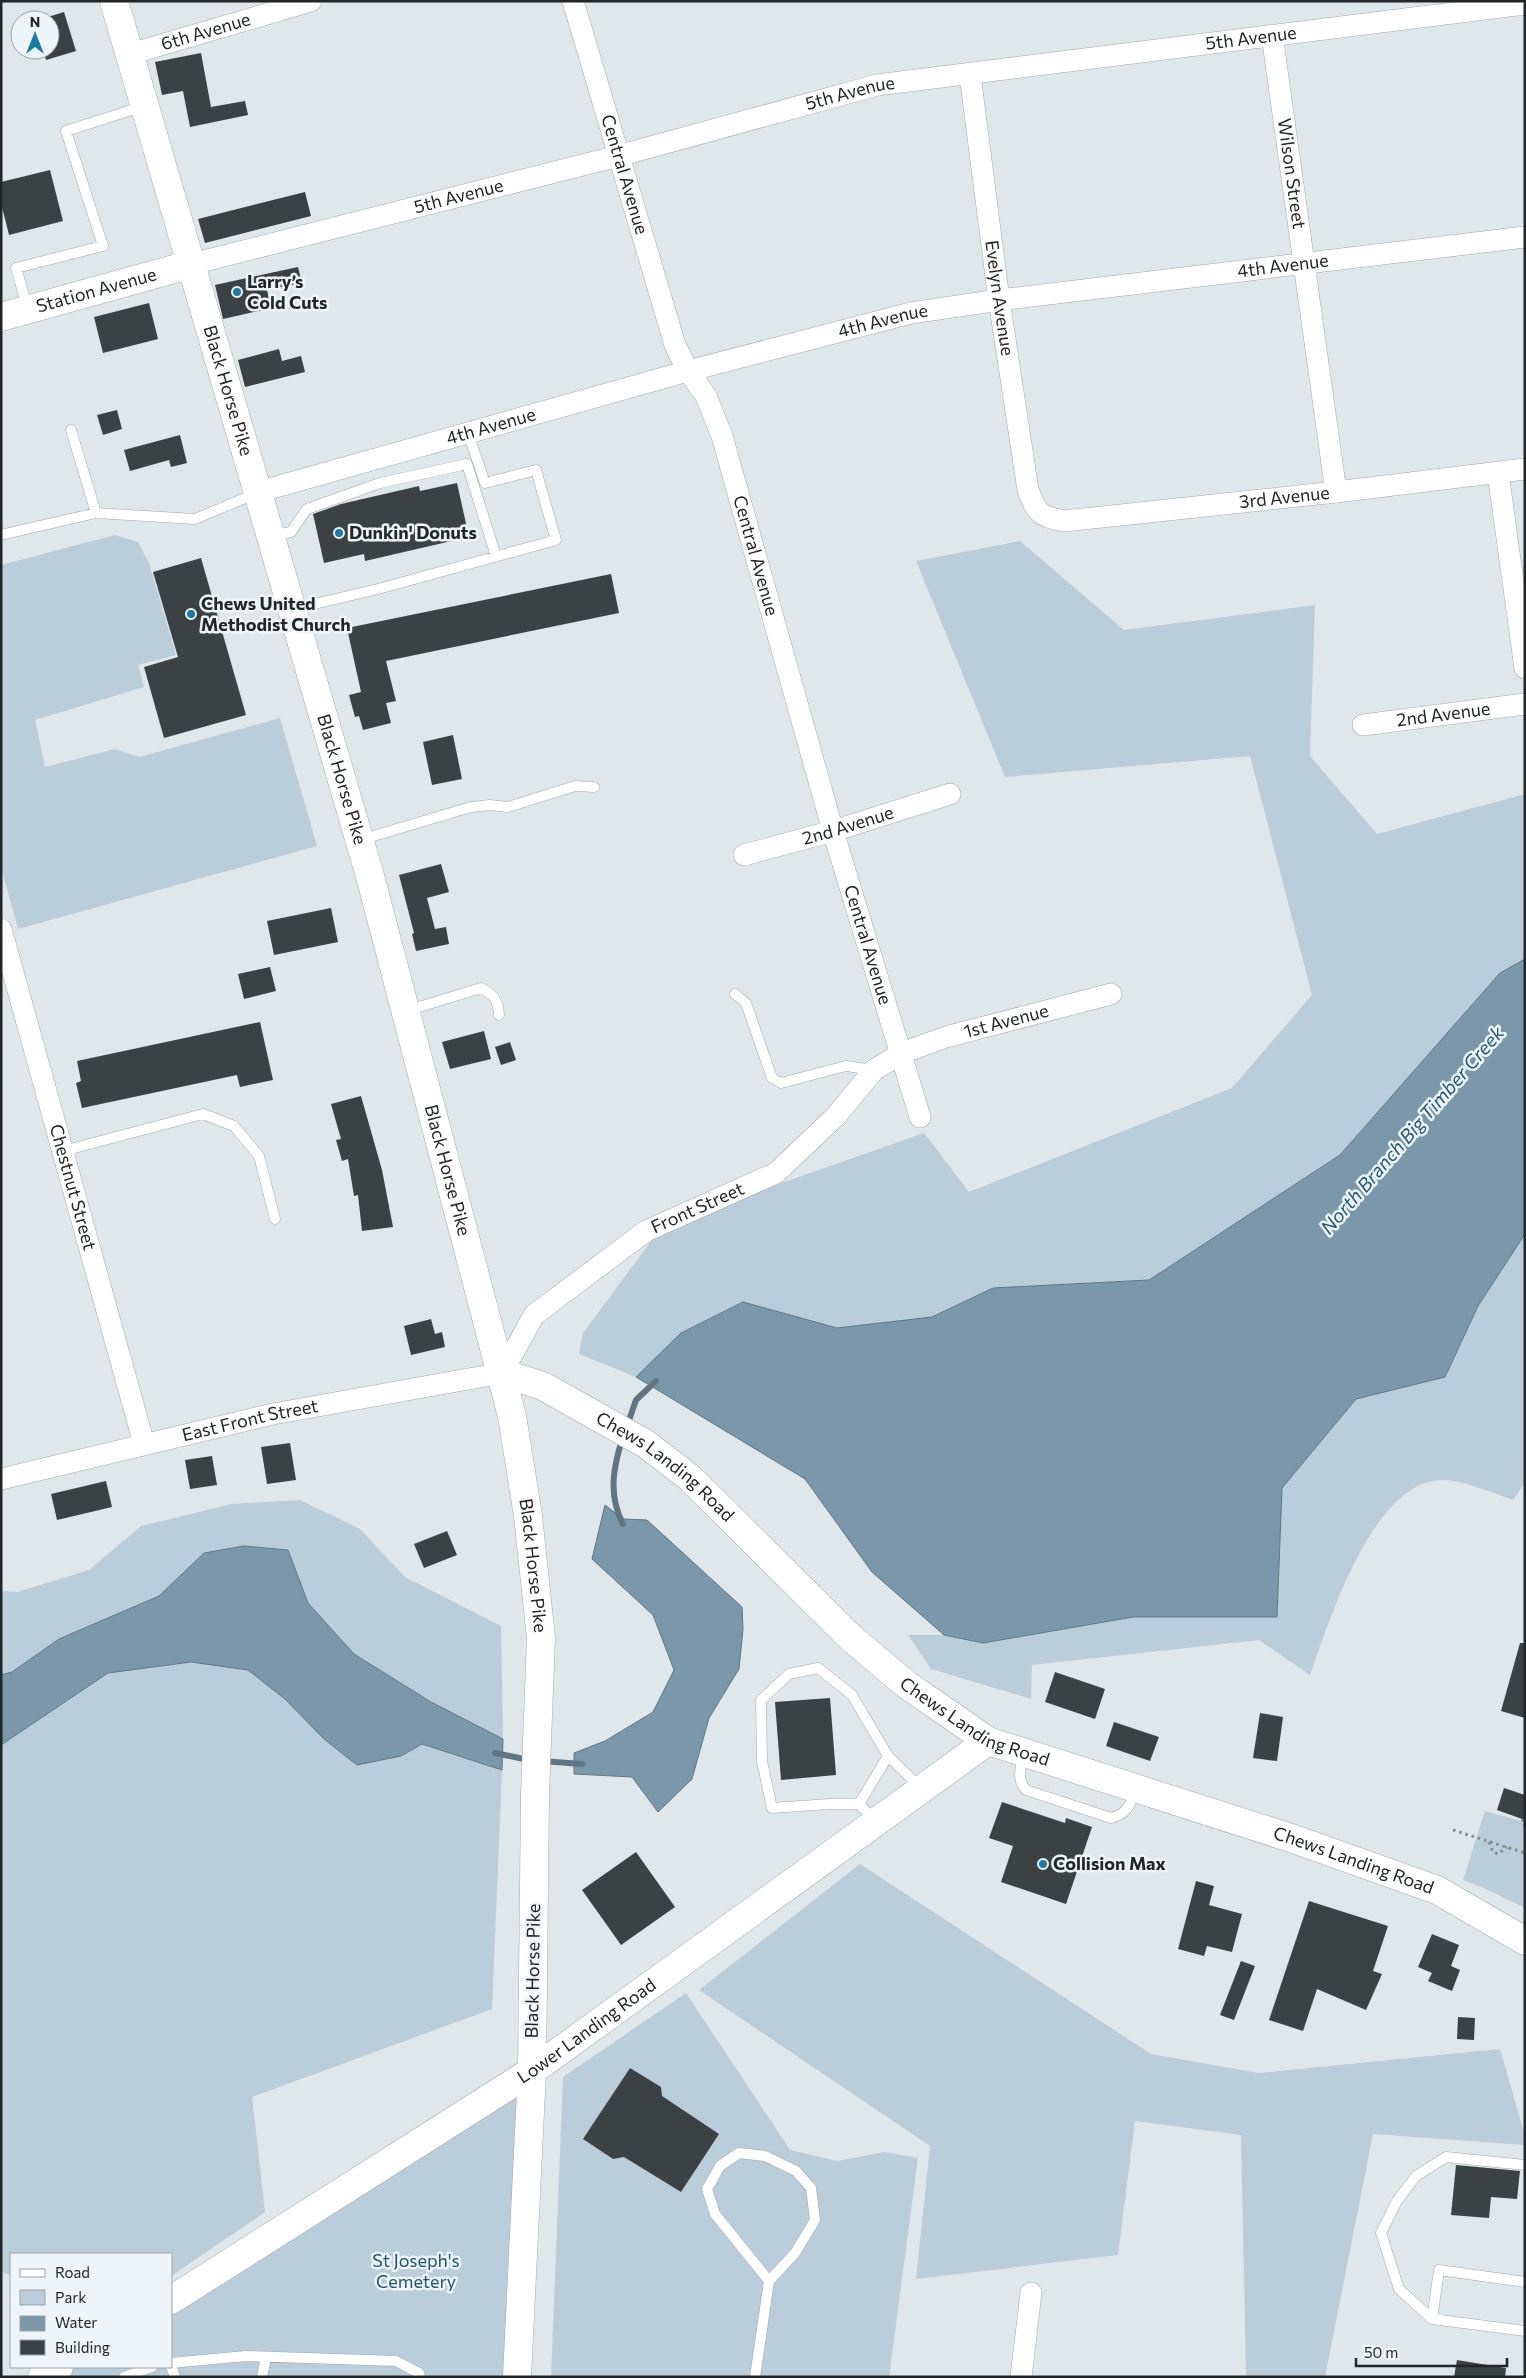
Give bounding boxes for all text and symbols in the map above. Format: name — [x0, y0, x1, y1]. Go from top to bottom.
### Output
street label: 6th Avenue — [158, 7, 253, 54]
north arrow — [10, 10, 60, 60]
text: N — [30, 13, 40, 30]
street label: 5th Avenue — [1204, 21, 1298, 54]
street label: 5th Avenue — [803, 71, 896, 114]
street label: Central Avenue — [597, 112, 654, 237]
street label: Wilson Street — [1274, 117, 1311, 230]
street label: 5th Avenue — [411, 174, 505, 217]
street label: Evelyn Avenue — [981, 239, 1019, 357]
street label: 4th Avenue — [1236, 249, 1330, 281]
street label: Station Avenue — [34, 262, 159, 317]
place label: Larry’s Cold Cuts — [247, 270, 328, 313]
marker: Larry’s Cold Cuts — [231, 286, 243, 298]
street label: 4th Avenue — [835, 299, 929, 342]
street label: Black Horse Pike — [199, 323, 258, 458]
street label: 4th Avenue — [443, 402, 538, 449]
street label: 3rd Avenue — [1238, 481, 1331, 512]
street label: Central Avenue — [729, 493, 784, 618]
place label: Dunkin' Donuts — [349, 521, 477, 543]
marker: Dunkin' Donuts — [333, 527, 345, 539]
place label: Chews United Methodist Church — [201, 592, 351, 635]
marker: Chews United Methodist Church — [185, 608, 197, 620]
street label: 2nd Avenue — [1395, 697, 1491, 731]
street label: Black Horse Pike — [313, 711, 372, 847]
street label: 2nd Avenue — [800, 801, 896, 849]
street label: Central Avenue — [840, 882, 897, 1007]
street label: 1st Avenue — [961, 999, 1051, 1042]
water label: North Branch Big Timber Creek — [1315, 1021, 1509, 1238]
street label: Black Horse Pike — [421, 1102, 476, 1238]
street label: Chestnut Street — [46, 1121, 102, 1252]
street label: Front Street — [647, 1177, 747, 1237]
street label: East Front Street — [180, 1394, 320, 1445]
street label: Chews Landing Road — [593, 1406, 739, 1526]
street label: Black Horse Pike — [515, 1497, 552, 1634]
street label: Chews Landing Road — [896, 1672, 1053, 1770]
street label: Chews Landing Road — [1271, 1821, 1437, 1898]
place label: Collision Max — [1053, 1852, 1166, 1874]
marker: Collision Max — [1037, 1858, 1049, 1870]
street label: Black Horse Pike — [520, 1903, 544, 2039]
street label: Lower Landing Road — [513, 1973, 660, 2088]
park label: St Joseph's Cemetery — [372, 2249, 460, 2292]
legend — [10, 2253, 172, 2368]
text: Road — [55, 2263, 90, 2281]
text: Park — [55, 2288, 86, 2306]
text: Water — [55, 2313, 97, 2331]
scale bar — [1356, 2336, 1507, 2368]
text: Building — [55, 2338, 110, 2356]
text: 50 m — [1364, 2343, 1398, 2361]

